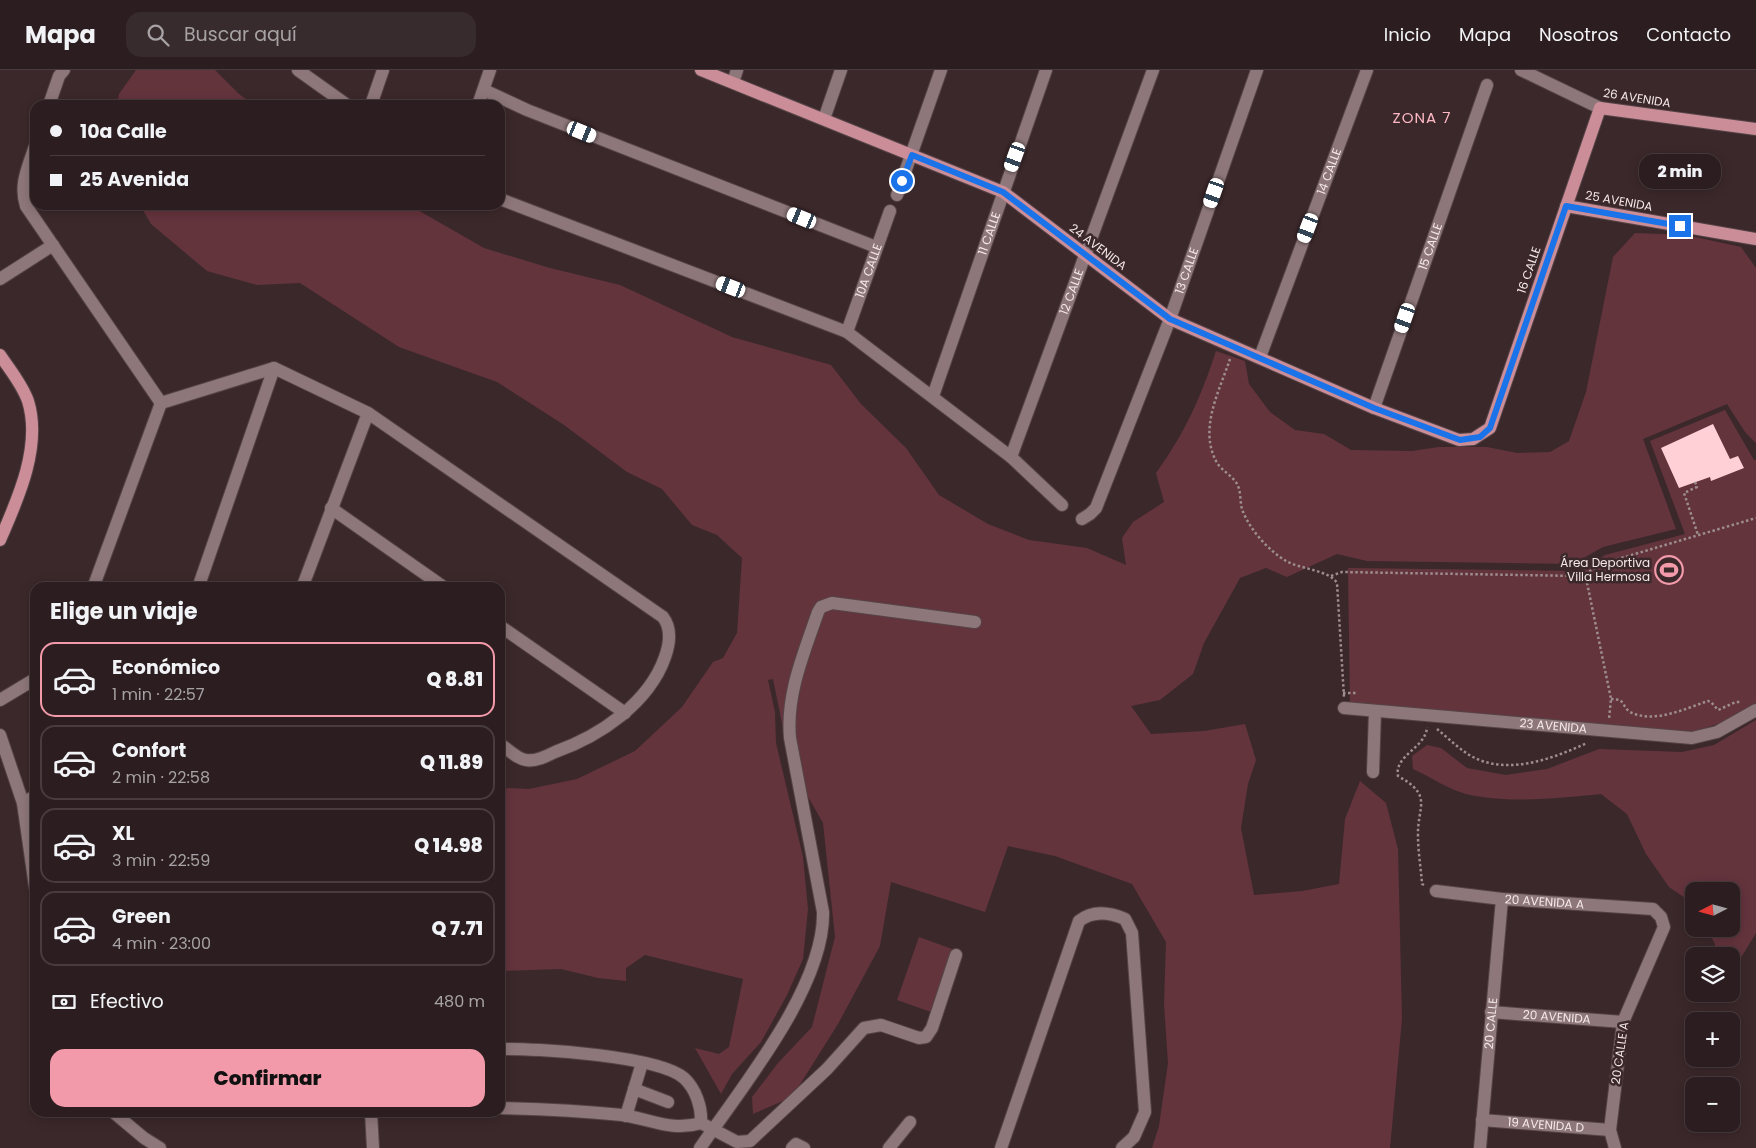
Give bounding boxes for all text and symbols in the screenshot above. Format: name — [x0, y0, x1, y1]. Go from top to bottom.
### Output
search box — [126, 12, 476, 57]
text: Mapa — [25, 18, 96, 51]
icon: search — [144, 21, 172, 49]
text: Buscar aquí — [184, 21, 297, 48]
text: Inicio — [1384, 22, 1431, 47]
text: Mapa — [1459, 22, 1511, 47]
text: Nosotros — [1539, 22, 1618, 47]
text: Contacto — [1646, 22, 1731, 47]
street label: 26 AVENIDA — [1602, 84, 1672, 111]
district label: ZONA 7 — [1393, 107, 1451, 128]
text: 10a Calle — [80, 118, 167, 145]
car — [565, 119, 598, 145]
car — [1002, 140, 1027, 174]
street label: 14 CALLE — [1312, 146, 1345, 197]
callout: 2 min — [1639, 154, 1721, 188]
text: 2 min — [1657, 160, 1703, 183]
text: 25 Avenida — [80, 166, 189, 193]
route start — [891, 170, 913, 192]
car — [1202, 176, 1225, 210]
street label: 25 AVENIDA — [1584, 186, 1654, 215]
car — [785, 205, 818, 231]
street label: 11 CALLE — [973, 209, 1004, 257]
car — [1295, 211, 1320, 245]
route end — [1669, 215, 1691, 237]
street label: 24 AVENIDA — [1066, 219, 1131, 274]
street label: 15 CALLE — [1414, 221, 1446, 272]
street label: 10A CALLE — [851, 241, 886, 300]
street label: 16 CALLE — [1513, 244, 1544, 296]
street label: 13 CALLE — [1170, 245, 1202, 296]
street label: 12 CALLE — [1055, 266, 1087, 317]
car — [714, 275, 747, 299]
car — [1393, 301, 1416, 335]
place label: Área Deportiva Villa Hermosa — [1560, 554, 1650, 585]
sports icon: Área Deportiva Villa Hermosa — [1654, 555, 1684, 585]
text: Elige un viaje — [50, 596, 198, 627]
text: Económico — [112, 654, 220, 681]
icon: car — [52, 657, 97, 702]
text: Q 8.81 — [427, 666, 483, 693]
text: 1 min · 22:57 — [112, 683, 205, 706]
street label: 23 AVENIDA — [1519, 714, 1588, 737]
text: Confort — [112, 737, 186, 764]
icon: car — [52, 740, 97, 785]
text: Q 11.89 — [420, 749, 483, 776]
text: 2 min · 22:58 — [112, 766, 210, 789]
text: XL — [112, 820, 135, 847]
icon: car — [52, 823, 97, 868]
text: Q 14.98 — [414, 832, 483, 859]
text: 3 min · 22:59 — [112, 849, 210, 872]
north arrow — [1685, 882, 1740, 938]
map controls — [1685, 882, 1740, 1132]
street label: 20 AVENIDA A — [1504, 890, 1585, 912]
text: Green — [112, 903, 171, 930]
icon: car — [52, 906, 97, 951]
text: Q 7.71 — [431, 915, 483, 942]
text: 4 min · 23:00 — [112, 932, 211, 955]
button: layers — [1685, 947, 1740, 1002]
icon: cash — [50, 988, 78, 1016]
text: Efectivo — [90, 988, 164, 1015]
text: 480 m — [434, 990, 485, 1013]
street label: 20 CALLE — [1480, 997, 1501, 1050]
street label: 20 AVENIDA — [1522, 1005, 1591, 1028]
button: + — [1685, 1012, 1740, 1067]
street label: 20 CALLE A — [1607, 1021, 1632, 1085]
button: Confirmar — [50, 1049, 485, 1107]
button: − — [1685, 1077, 1740, 1132]
street label: 19 AVENIDA D — [1507, 1113, 1585, 1136]

